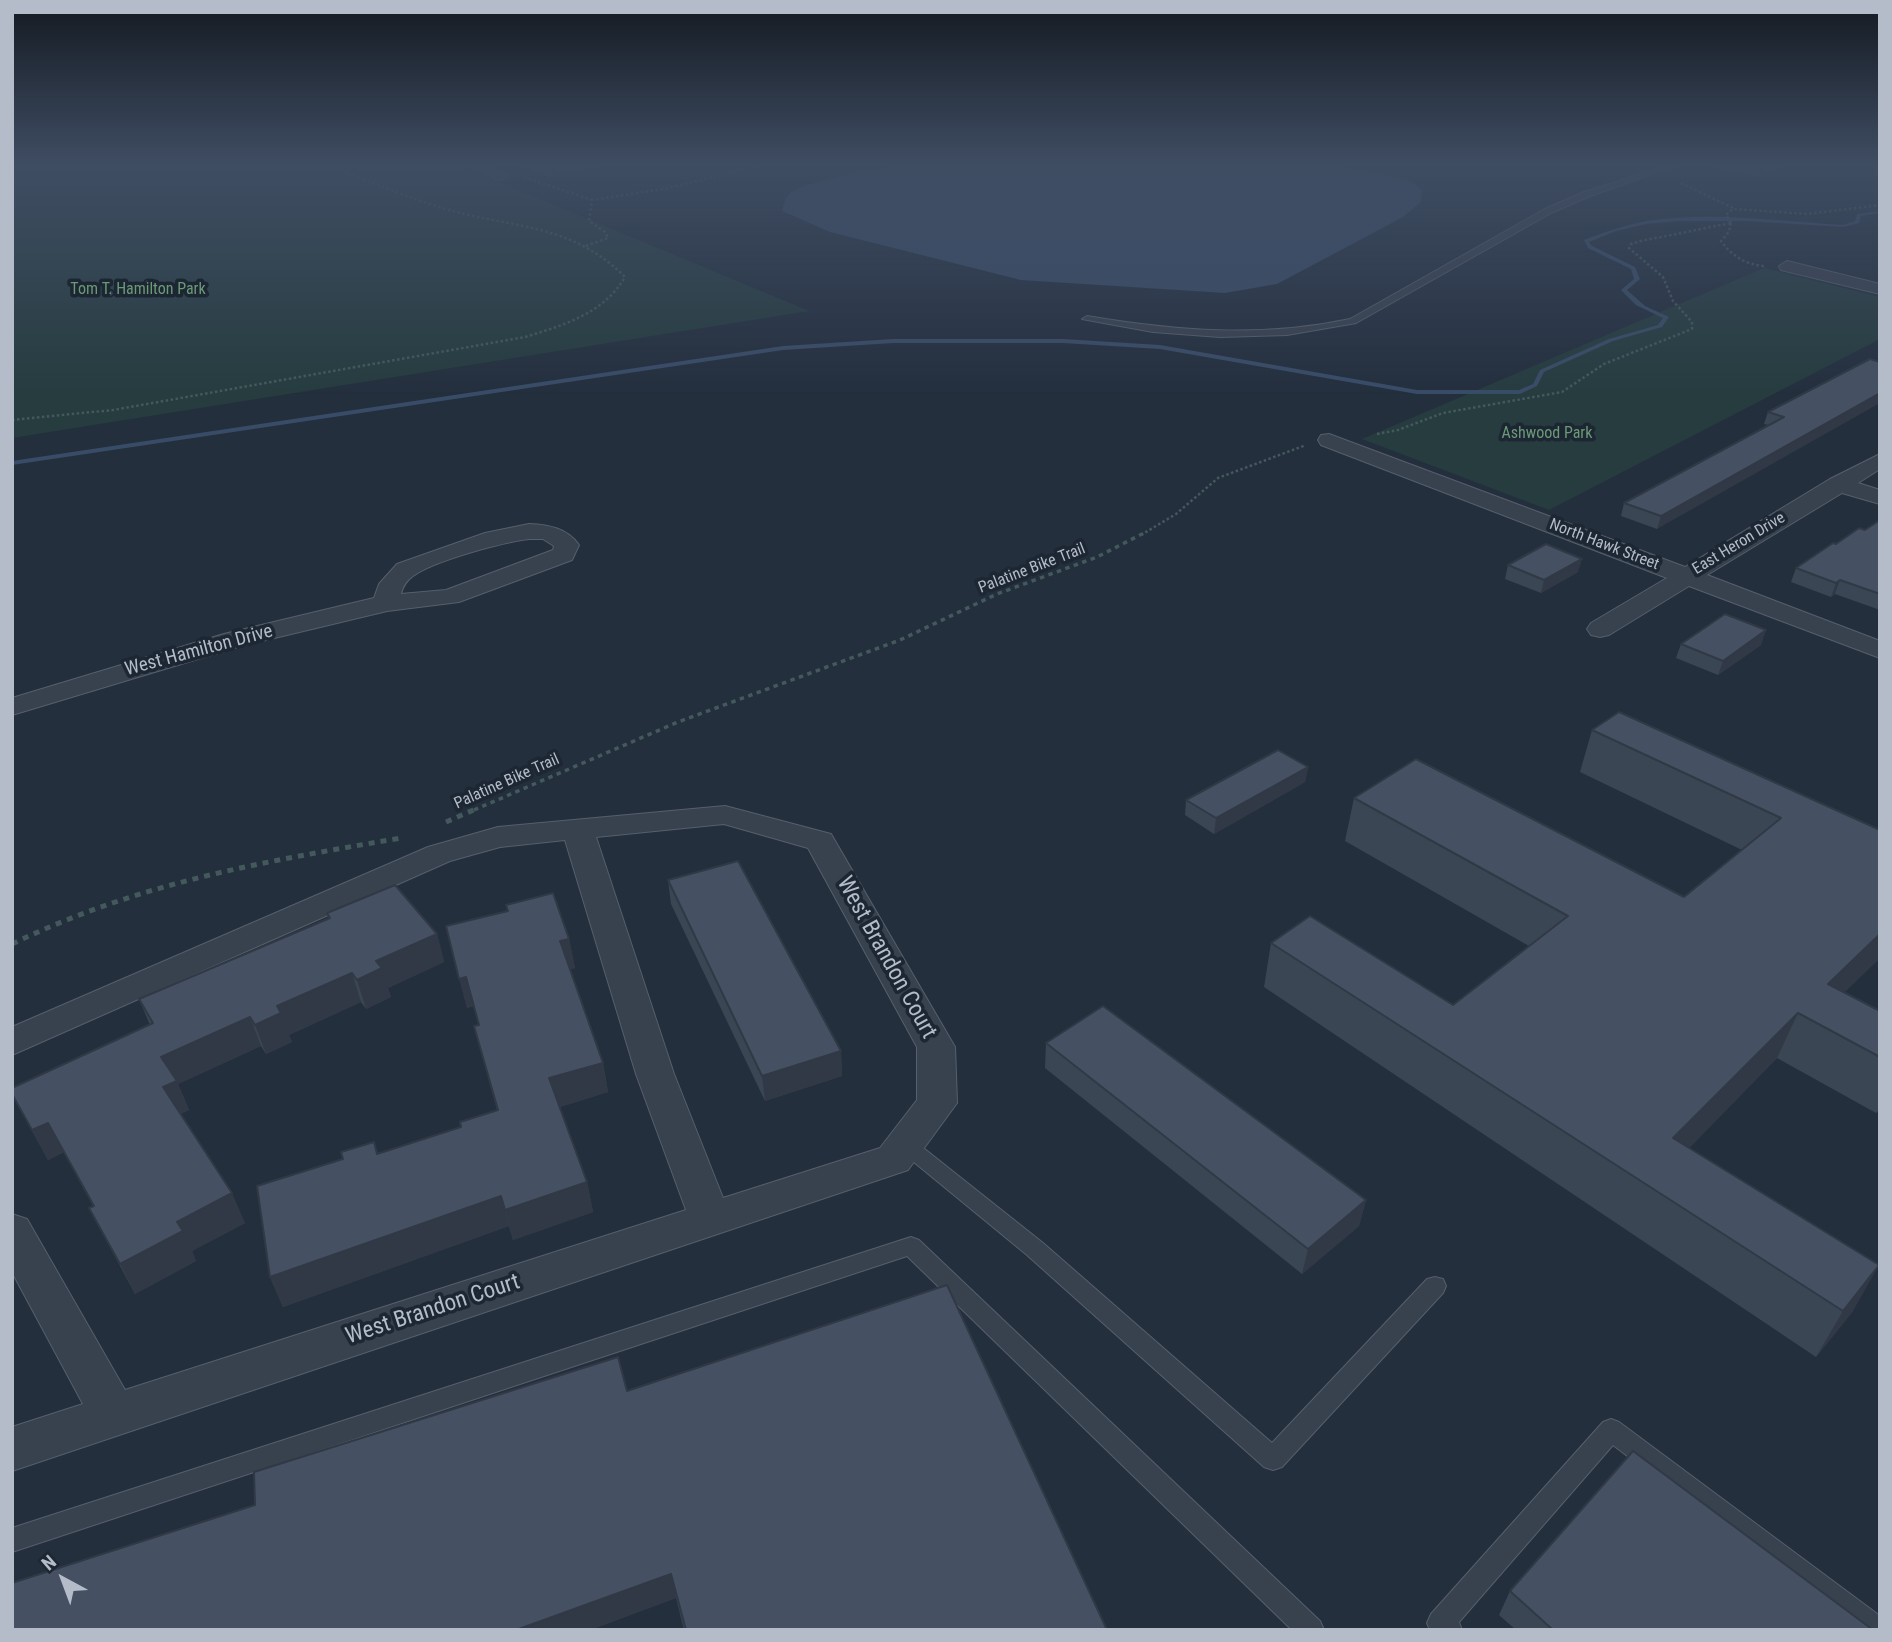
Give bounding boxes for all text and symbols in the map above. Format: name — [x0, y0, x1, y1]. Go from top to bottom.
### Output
park label: Tom T. Hamilton Park — [70, 280, 206, 300]
park label: Ashwood Park — [1502, 424, 1592, 444]
street label: East Heron Drive — [1689, 509, 1789, 579]
street label: North Hawk Street — [1547, 515, 1661, 575]
street label: Palatine Bike Trail — [976, 540, 1088, 598]
street label: West Hamilton Drive — [123, 620, 275, 682]
street label: Palatine Bike Trail — [451, 750, 563, 814]
street label: West Brandon Court — [830, 872, 942, 1044]
street label: West Brandon Court — [343, 1269, 523, 1351]
north arrow — [28, 1544, 98, 1614]
text: N — [37, 1550, 61, 1575]

